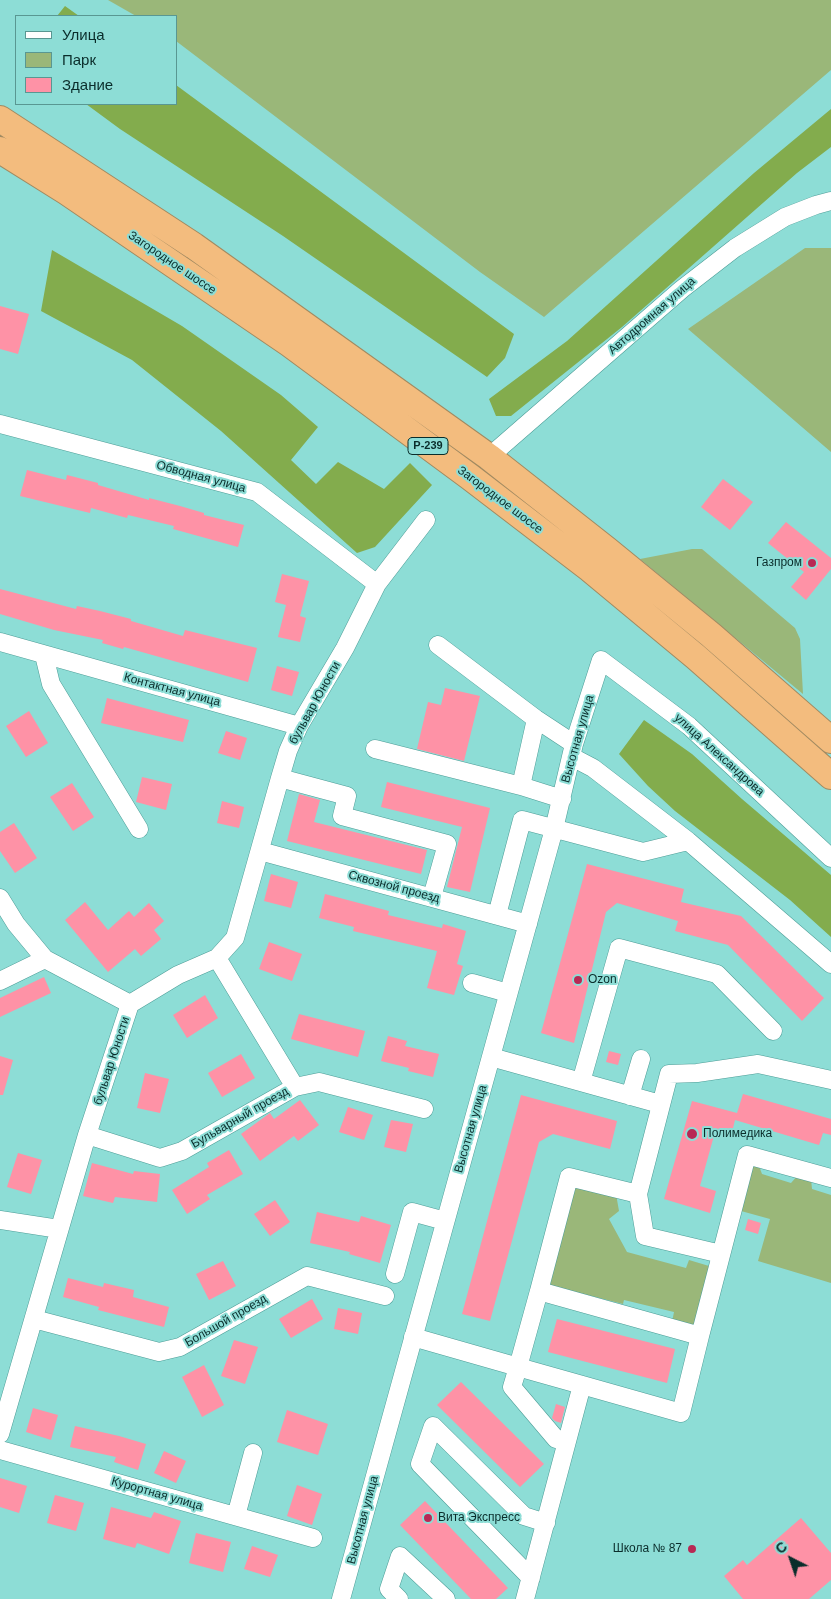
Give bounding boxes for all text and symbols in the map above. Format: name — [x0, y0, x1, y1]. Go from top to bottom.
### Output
legend — [15, 15, 178, 105]
text: Улица — [62, 26, 105, 43]
text: Парк — [62, 51, 96, 68]
text: Здание — [62, 76, 113, 93]
street label: Загородное шоссе — [125, 228, 219, 298]
street label: Автодромная улица — [606, 274, 698, 358]
road number: Р-239 — [408, 438, 448, 454]
street label: Обводная улица — [155, 458, 247, 496]
street label: Загородное шоссе — [455, 463, 545, 537]
place label: Газпром — [756, 556, 802, 570]
marker: Газпром — [806, 557, 818, 569]
street label: бульвар Юности — [286, 659, 344, 747]
street label: Контактная улица — [122, 670, 222, 710]
street label: Высотная улица — [559, 693, 597, 785]
street label: улица Александрова — [671, 711, 767, 799]
street label: Сквозной проезд — [347, 868, 441, 906]
place label: Ozon — [588, 973, 617, 987]
marker: Ozon — [572, 974, 584, 986]
street label: бульвар Юности — [91, 1015, 133, 1107]
street label: Высотная улица — [452, 1083, 490, 1175]
street label: Бульварный проезд — [189, 1084, 291, 1152]
marker: Полимедика — [685, 1127, 699, 1141]
place label: Полимедика — [703, 1127, 772, 1141]
street label: Большой проезд — [182, 1292, 270, 1350]
street label: Курортная улица — [110, 1474, 204, 1514]
street label: Высотная улица — [344, 1474, 382, 1566]
place label: Вита Экспресс — [438, 1511, 520, 1525]
marker: Вита Экспресс — [422, 1512, 434, 1524]
north arrow — [766, 1534, 816, 1584]
text: С — [772, 1538, 790, 1557]
place label: Школа № 87 — [613, 1542, 682, 1556]
marker: Школа № 87 — [686, 1543, 698, 1555]

